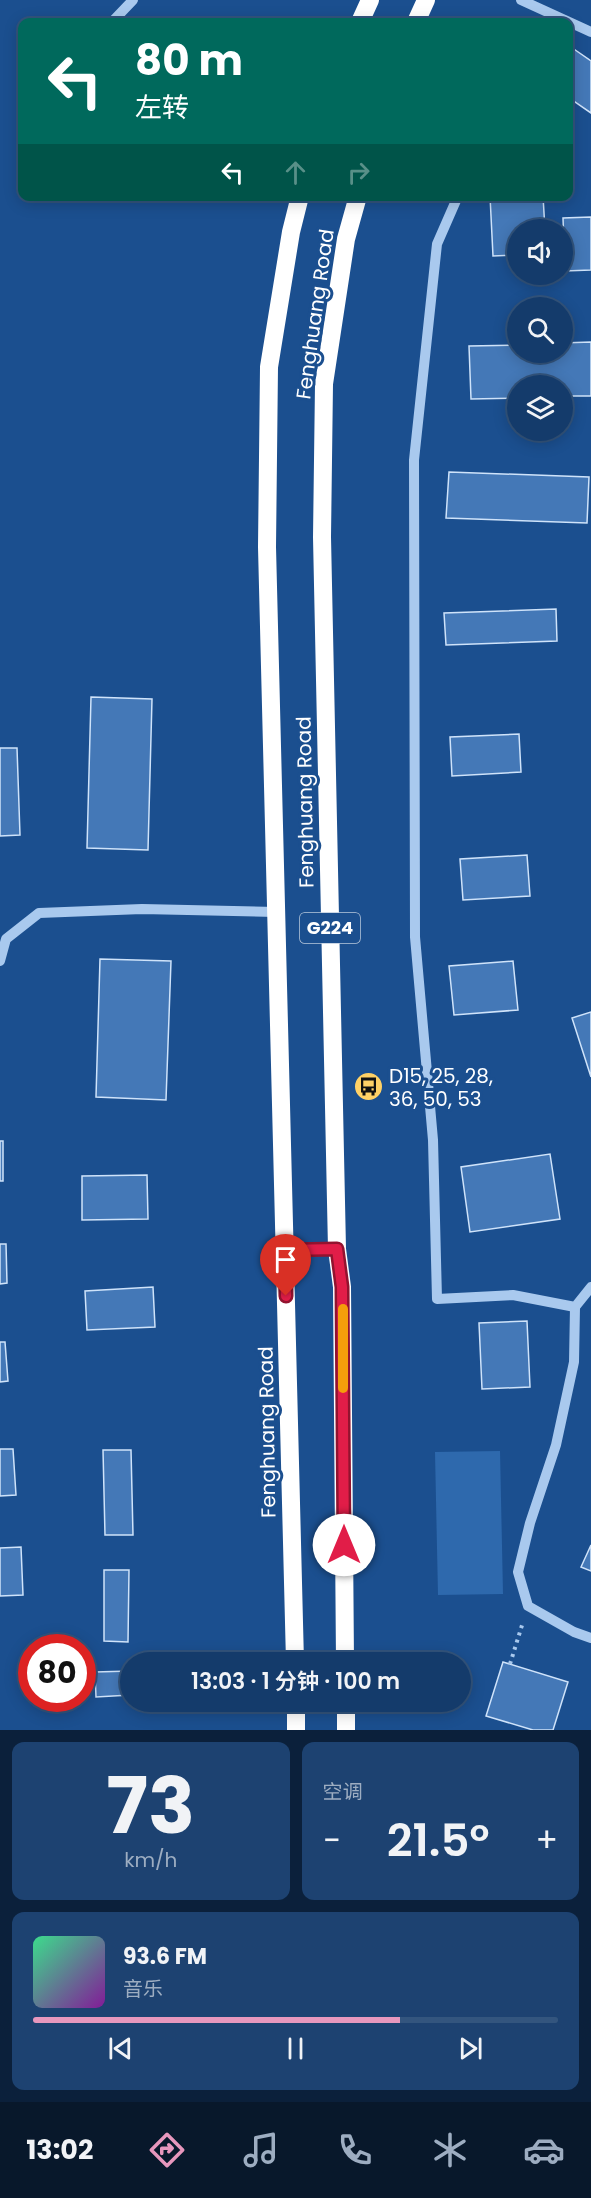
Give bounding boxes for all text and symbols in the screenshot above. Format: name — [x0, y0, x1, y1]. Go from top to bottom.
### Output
text: 80 m — [135, 31, 243, 90]
icon: left — [36, 42, 114, 120]
text: 左转 — [135, 89, 189, 126]
icon: left — [216, 156, 249, 189]
icon: ahead — [279, 156, 312, 189]
icon: right — [342, 156, 375, 189]
map controls — [507, 219, 573, 441]
button: sound — [507, 219, 573, 285]
street label: Fenghuang Road — [289, 227, 341, 401]
button: search — [507, 297, 573, 363]
button: layers — [507, 375, 573, 441]
street label: Fenghuang Road — [290, 716, 320, 888]
road number: G224 — [300, 913, 360, 943]
place label: D15, 25, 28, 36, 50, 53 — [389, 1062, 493, 1113]
bus stop icon: D15, 25, 28, 36, 50, 53 — [352, 1071, 384, 1103]
pin — [260, 1234, 311, 1296]
icon: arrive — [269, 1243, 302, 1276]
street label: Fenghuang Road — [252, 1346, 282, 1518]
position arrow — [312, 1513, 376, 1577]
speed limit sign: 80 — [18, 1634, 96, 1712]
text: 13:03 · 1 分钟 · 100 m — [191, 1666, 400, 1697]
text: 73 — [106, 1751, 195, 1860]
text: 空调 — [323, 1778, 363, 1806]
text: 21.5° — [387, 1809, 489, 1872]
text: − — [323, 1817, 341, 1864]
text: + — [535, 1817, 558, 1864]
text: km/h — [124, 1846, 177, 1874]
text: 93.6 FM — [123, 1941, 207, 1972]
text: 音乐 — [123, 1975, 163, 2003]
icon: previous — [104, 2032, 137, 2065]
icon: pause — [279, 2032, 312, 2065]
icon: next — [454, 2032, 487, 2065]
icon: directions — [146, 2129, 188, 2171]
icon: music — [240, 2129, 282, 2171]
icon: phone — [334, 2129, 376, 2171]
icon: climate — [429, 2129, 471, 2171]
icon: car — [523, 2129, 565, 2171]
text: 13:02 — [26, 2131, 93, 2168]

